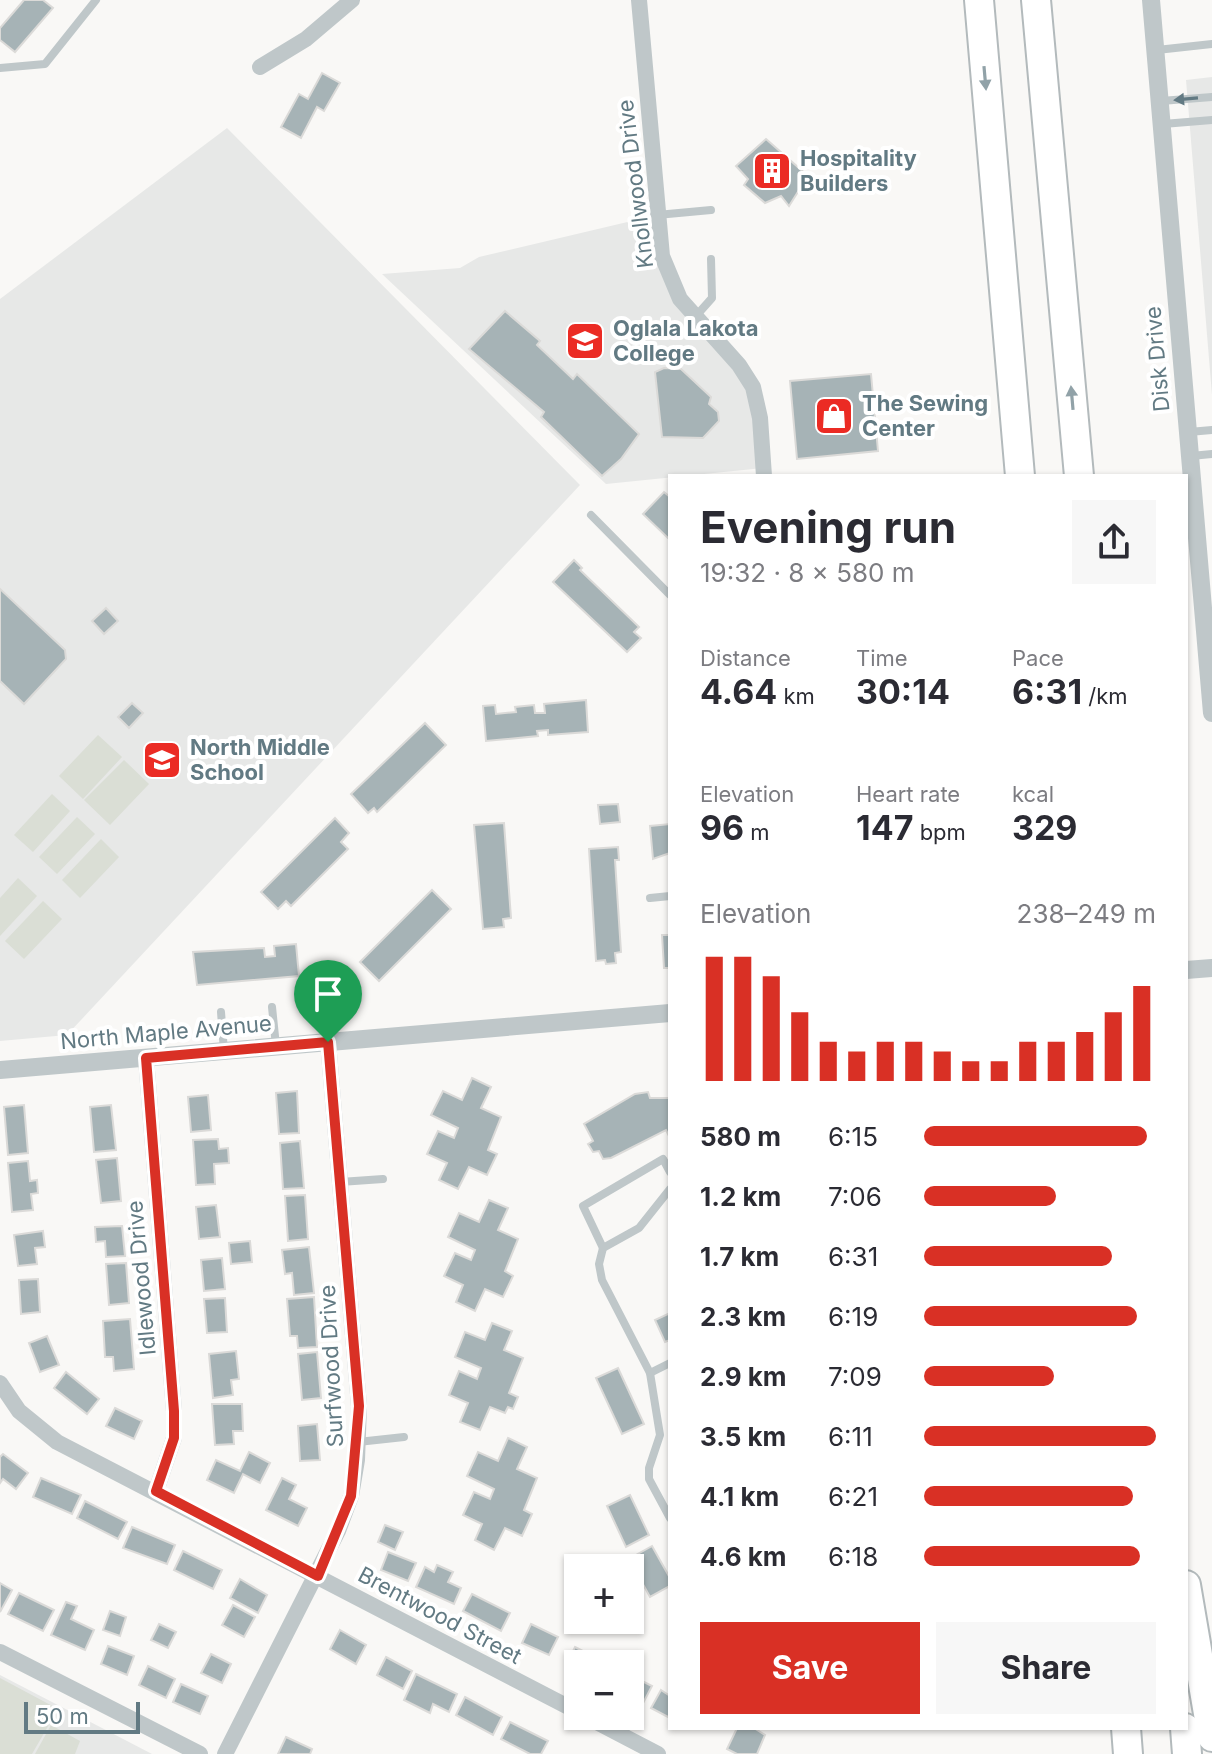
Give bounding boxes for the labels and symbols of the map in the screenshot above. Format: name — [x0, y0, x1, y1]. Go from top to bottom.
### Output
one-way arrow — [979, 66, 992, 91]
one-way arrow — [1173, 93, 1198, 106]
street label: Knollwood Drive — [612, 98, 658, 270]
place label: Hospitality Builders — [800, 145, 917, 196]
building icon: Hospitality Builders — [751, 150, 793, 192]
street label: Disk Drive — [1139, 305, 1175, 413]
place label: Oglala Lakota College — [613, 315, 758, 366]
school or university icon: Oglala Lakota College — [564, 320, 606, 362]
one-way arrow — [1065, 385, 1078, 410]
place label: The Sewing Center — [862, 390, 988, 441]
shop icon: The Sewing Center — [813, 395, 855, 437]
place label: North Middle School — [190, 734, 330, 785]
school or university icon: North Middle School — [141, 739, 183, 781]
pin — [294, 960, 362, 1042]
street label: North Maple Avenue — [59, 1010, 273, 1054]
street label: Idlewood Drive — [121, 1199, 161, 1357]
street label: Surfwood Drive — [314, 1284, 348, 1448]
street label: Brentwood Street — [354, 1561, 526, 1669]
scale bar — [24, 1698, 140, 1734]

